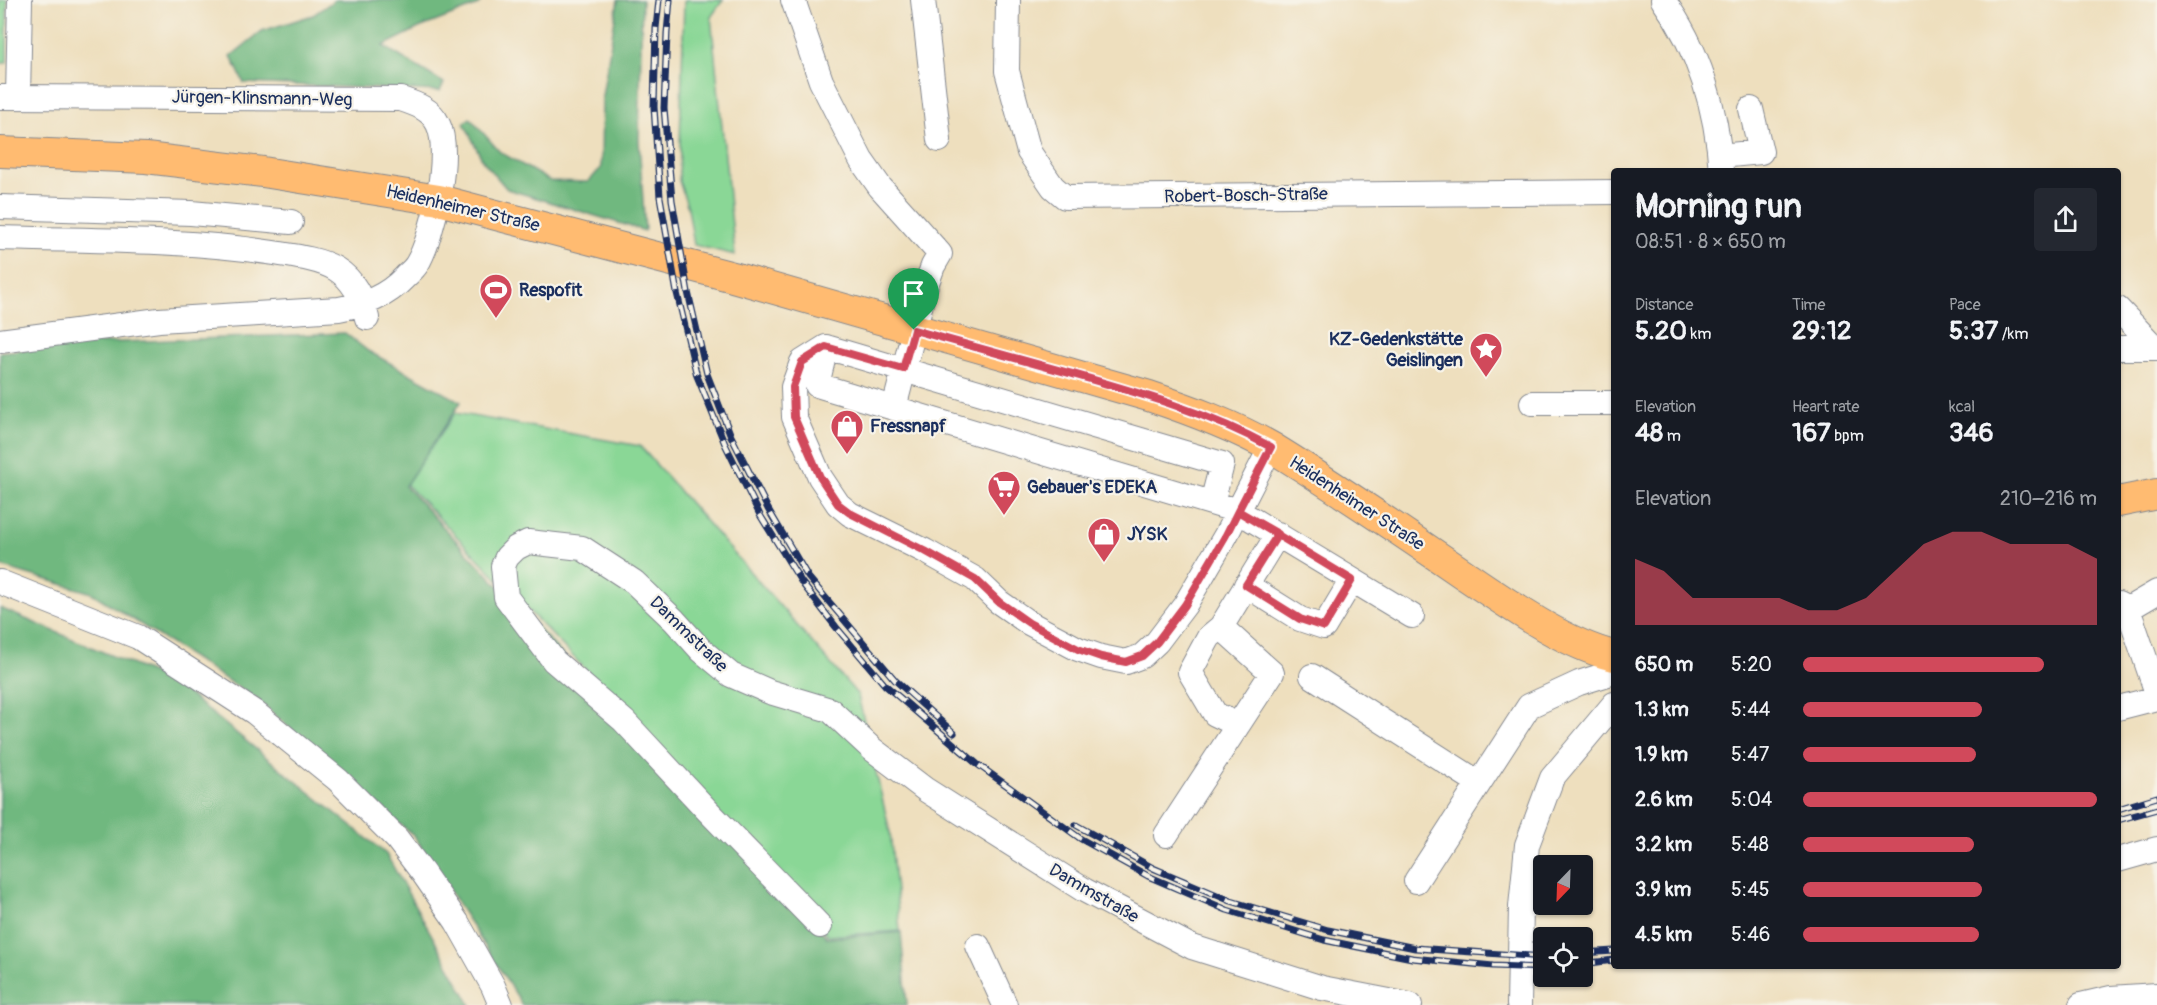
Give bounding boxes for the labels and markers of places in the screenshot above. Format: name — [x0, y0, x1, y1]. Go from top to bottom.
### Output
pin — [888, 268, 939, 330]
sports icon: Respofit — [478, 272, 514, 319]
place label: Respofit — [519, 279, 583, 302]
place label: KZ-Gedenkstätte Geislingen — [1329, 328, 1464, 372]
place icon: KZ-Gedenkstätte Geislingen — [1468, 331, 1504, 378]
shop icon: Fressnapf — [829, 408, 865, 455]
place label: Fressnapf — [870, 415, 947, 438]
supermarket icon: Gebauer's EDEKA — [986, 469, 1022, 516]
place label: Gebauer's EDEKA — [1027, 476, 1157, 499]
shop icon: JYSK — [1086, 516, 1122, 563]
place label: JYSK — [1127, 523, 1168, 546]

